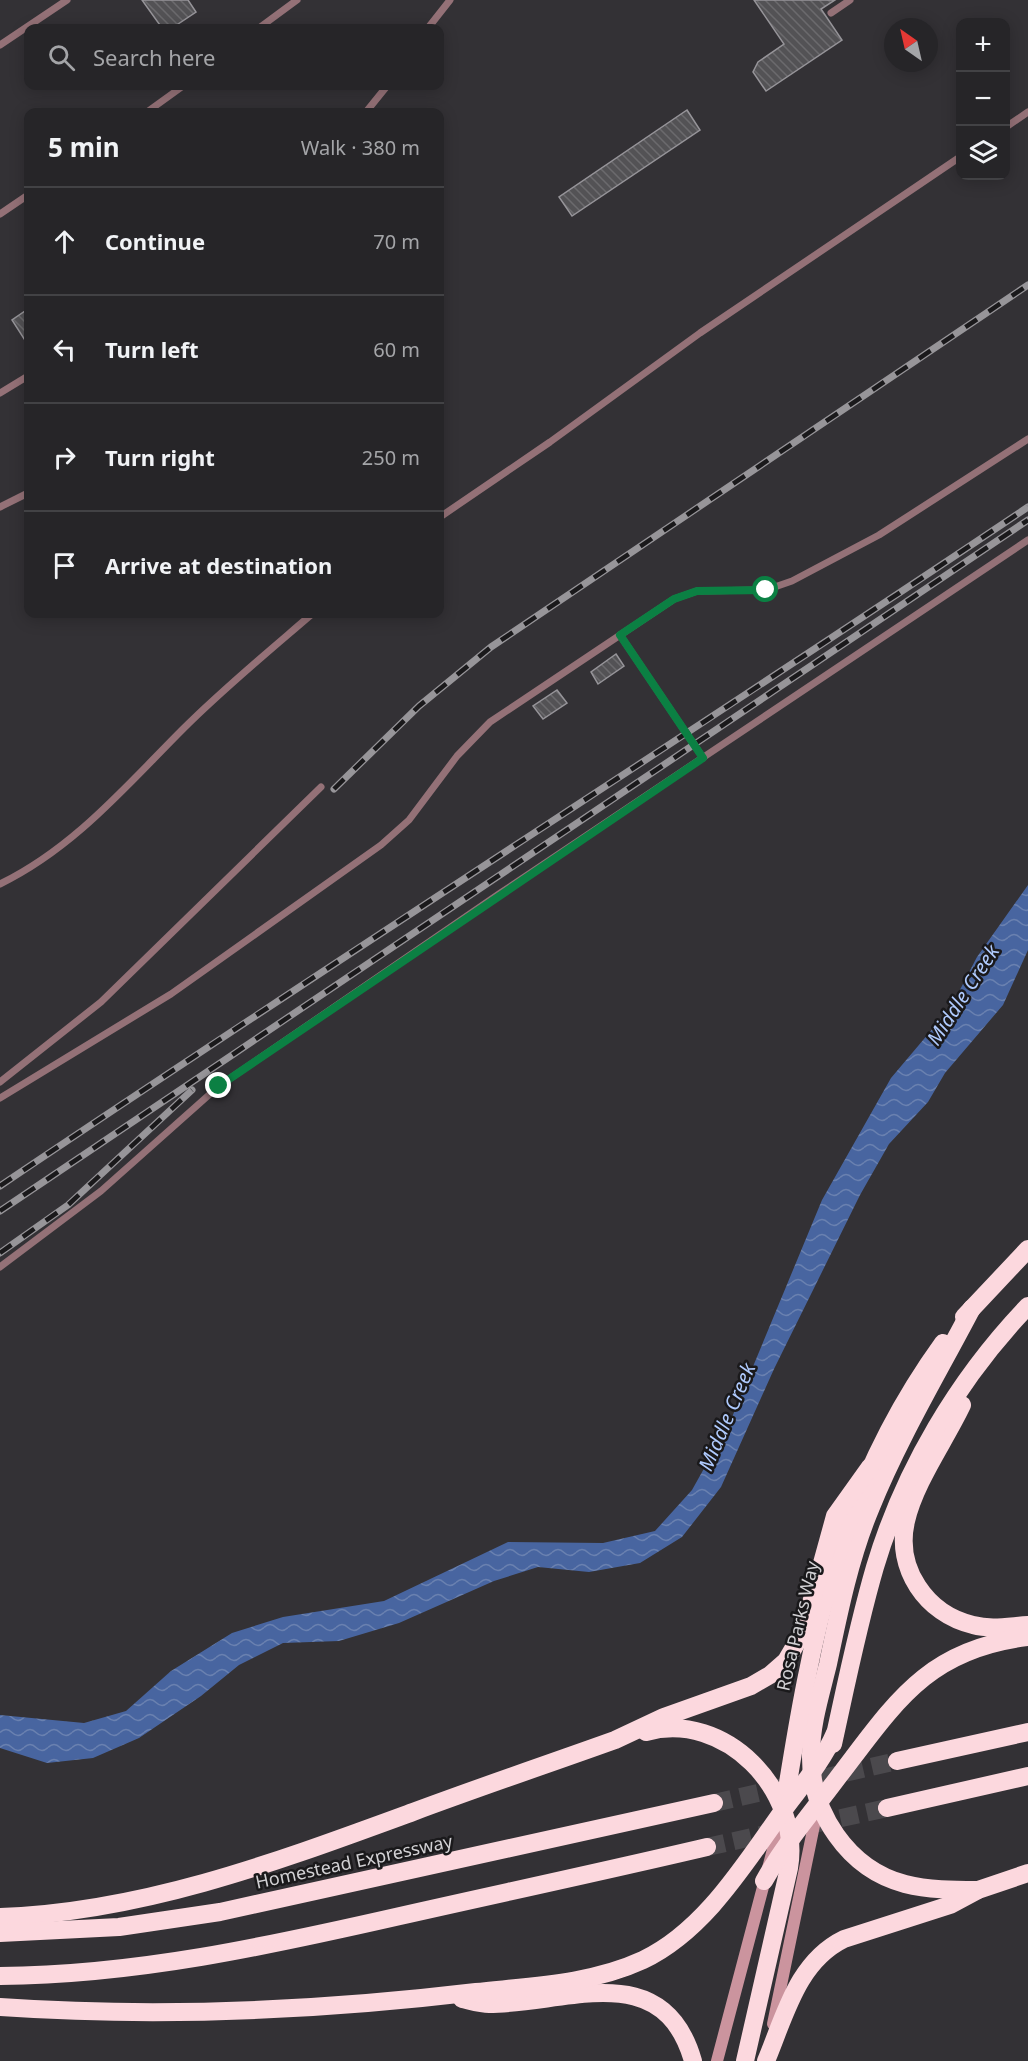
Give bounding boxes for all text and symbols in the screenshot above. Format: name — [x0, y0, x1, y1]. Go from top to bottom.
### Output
north arrow — [884, 18, 938, 72]
map controls — [956, 18, 1010, 180]
button: + — [956, 18, 1010, 72]
search box — [24, 24, 444, 90]
icon: search — [45, 41, 78, 74]
text: Search here — [93, 42, 215, 72]
button: − — [956, 72, 1010, 126]
button: layers — [956, 126, 1010, 180]
text: 5 min — [48, 129, 120, 165]
text: Walk · 380 m — [301, 134, 420, 161]
icon: ahead — [48, 225, 81, 258]
text: Continue — [105, 226, 205, 256]
text: 70 m — [373, 228, 420, 255]
icon: left — [48, 333, 81, 366]
text: Turn left — [105, 334, 199, 364]
text: 60 m — [373, 336, 420, 363]
icon: right — [48, 441, 81, 474]
text: Turn right — [105, 442, 215, 472]
text: 250 m — [362, 444, 420, 471]
icon: arrive — [48, 549, 81, 582]
text: Arrive at destination — [105, 550, 332, 580]
route start — [752, 576, 778, 602]
water label: Middle Creek — [920, 938, 1006, 1050]
route end — [205, 1072, 231, 1098]
water label: Middle Creek — [692, 1358, 762, 1475]
street label: Rosa Parks Way — [770, 1558, 824, 1693]
street label: Homestead Expressway — [253, 1828, 455, 1894]

